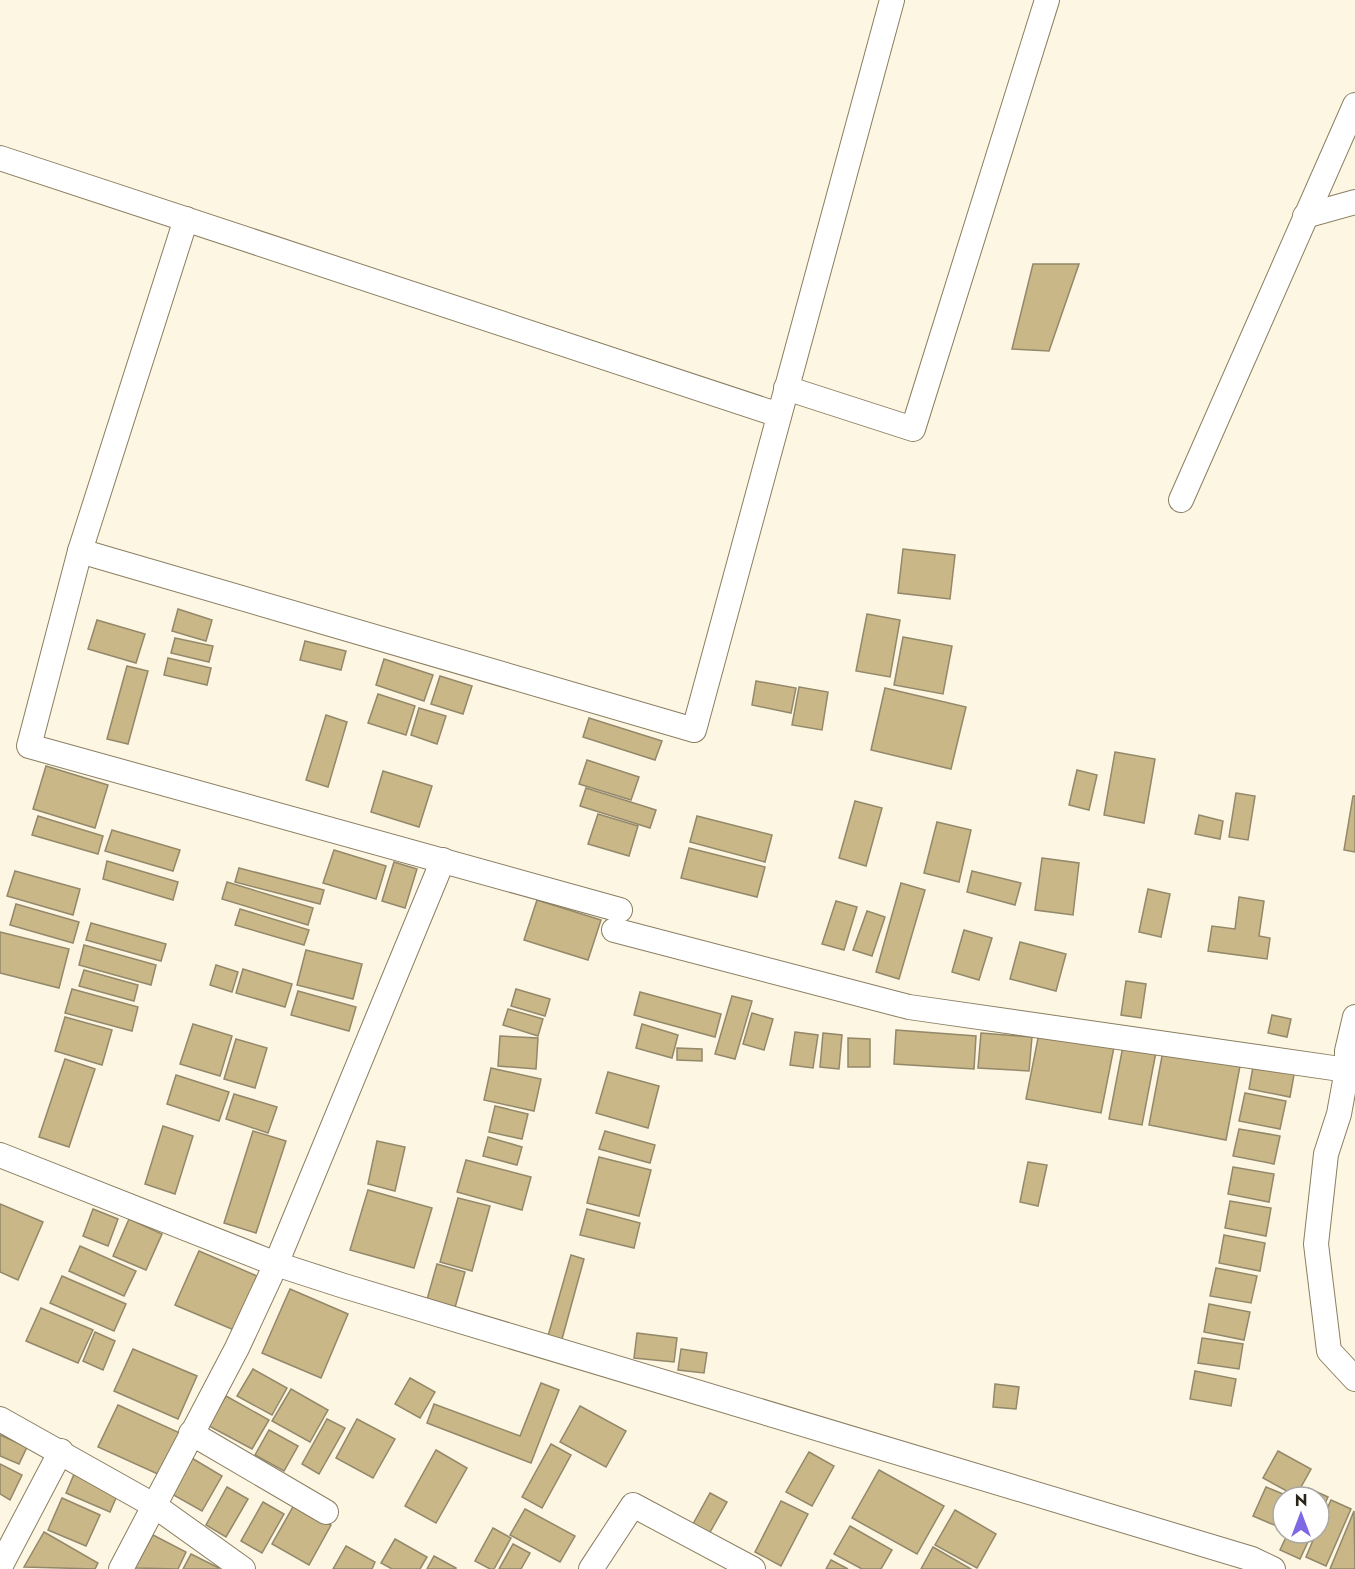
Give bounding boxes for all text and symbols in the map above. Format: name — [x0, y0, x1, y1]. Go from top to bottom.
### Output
north arrow — [1271, 1485, 1331, 1545]
text: N — [1295, 1489, 1307, 1512]

